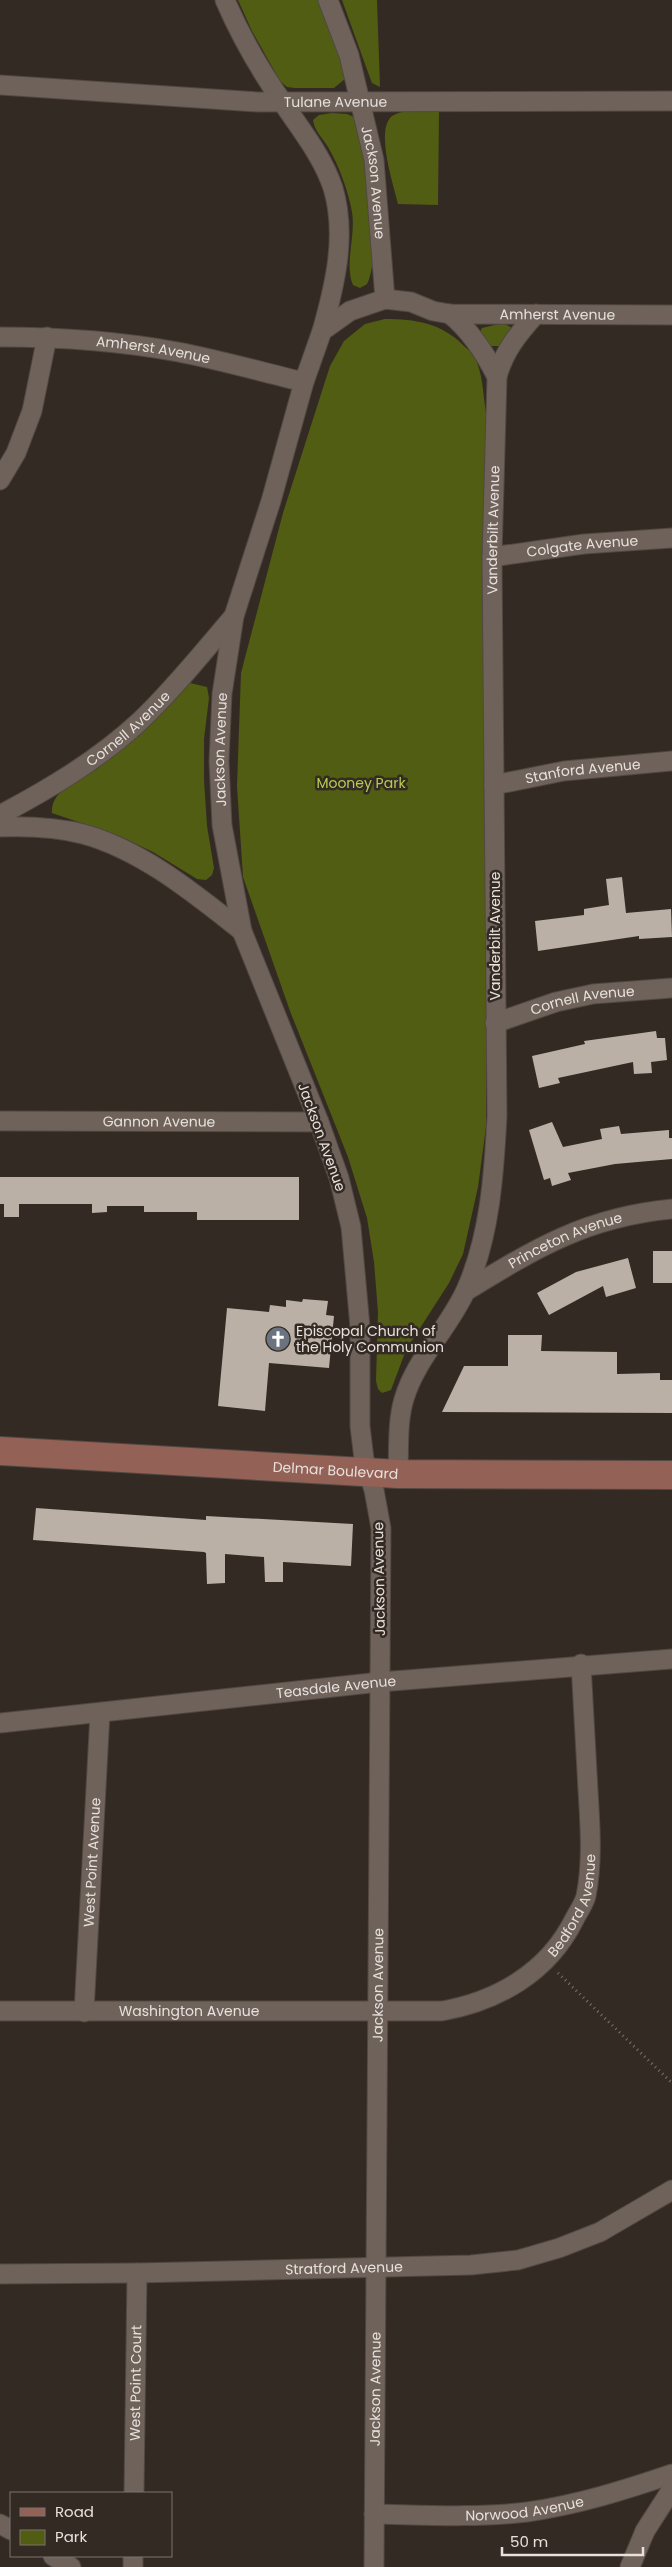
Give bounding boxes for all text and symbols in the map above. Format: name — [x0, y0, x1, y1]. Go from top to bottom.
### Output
street label: Tulane Avenue — [284, 92, 388, 112]
street label: Jackson Avenue — [356, 124, 390, 240]
street label: Amherst Avenue — [500, 304, 615, 325]
street label: Amherst Avenue — [95, 331, 213, 369]
street label: Vanderbilt Avenue — [482, 465, 505, 595]
street label: Colgate Avenue — [525, 530, 639, 562]
street label: Cornell Avenue — [82, 686, 175, 771]
street label: Jackson Avenue — [209, 692, 232, 807]
street label: Stanford Avenue — [523, 754, 642, 789]
park label: Mooney Park — [316, 773, 406, 793]
street label: Vanderbilt Avenue — [485, 871, 505, 1001]
street label: Cornell Avenue — [528, 981, 636, 1020]
street label: Jackson Avenue — [293, 1080, 351, 1194]
street label: Gannon Avenue — [103, 1111, 216, 1132]
street label: Princeton Avenue — [505, 1207, 624, 1273]
place label: Episcopal Church of the Holy Communion — [296, 1321, 444, 1357]
church icon: Episcopal Church of the Holy Communion — [265, 1326, 291, 1352]
street label: Delmar Boulevard — [272, 1457, 399, 1484]
street label: Jackson Avenue — [368, 1521, 390, 1636]
street label: Teasdale Avenue — [275, 1671, 397, 1703]
street label: West Point Avenue — [79, 1797, 105, 1927]
street label: Bedford Avenue — [543, 1853, 600, 1961]
street label: Jackson Avenue — [368, 1928, 388, 2042]
street label: Washington Avenue — [119, 2001, 260, 2021]
street label: Stratford Avenue — [285, 2257, 403, 2279]
street label: West Point Court — [125, 2325, 146, 2441]
street label: Jackson Avenue — [365, 2332, 386, 2446]
street label: Norwood Avenue — [465, 2491, 586, 2526]
legend — [10, 2492, 172, 2557]
text: Road — [55, 2501, 94, 2522]
scale bar — [502, 2524, 643, 2556]
text: Park — [55, 2526, 87, 2547]
text: 50 m — [510, 2531, 548, 2552]

